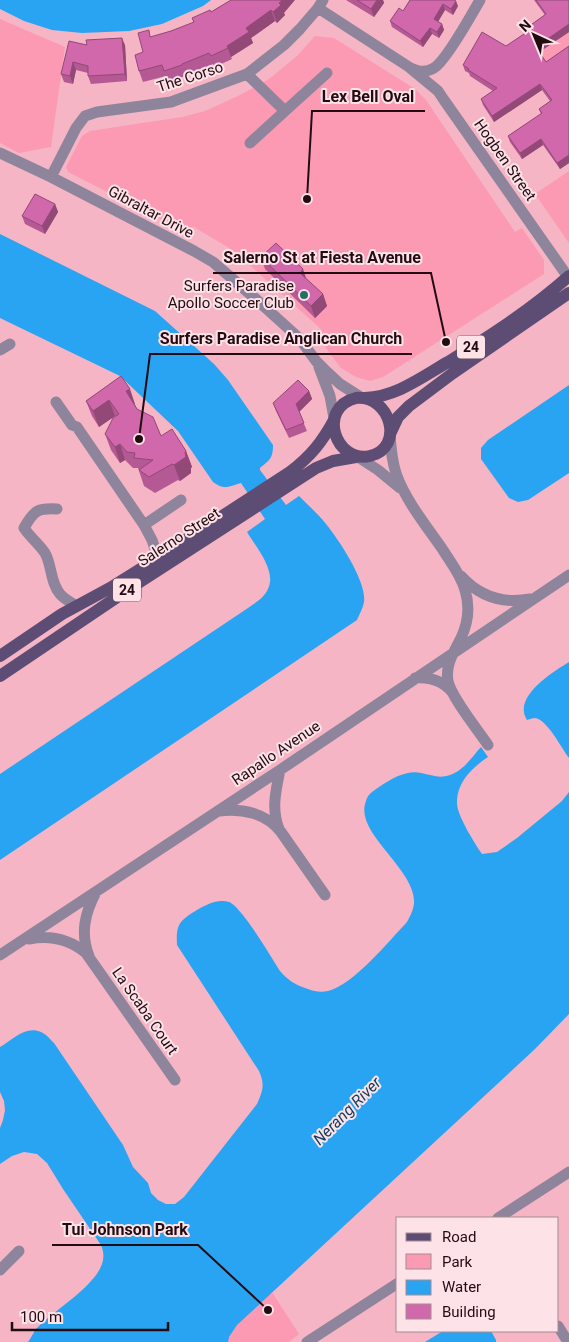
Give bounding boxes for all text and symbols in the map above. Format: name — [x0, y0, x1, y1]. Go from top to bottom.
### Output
north arrow — [509, 10, 559, 60]
text: N — [516, 16, 534, 35]
street label: The Corso — [155, 58, 225, 96]
callout: Lex Bell Oval — [312, 80, 425, 111]
text: Lex Bell Oval — [322, 87, 414, 106]
street label: Hogben Street — [470, 116, 540, 204]
street label: Gibraltar Drive — [105, 182, 197, 242]
callout: Salerno St at Fiesta Avenue — [213, 242, 431, 273]
text: Salerno St at Fiesta Avenue — [223, 248, 421, 267]
place label: Surfers Paradise Apollo Soccer Club — [168, 277, 294, 312]
marker: Surfers Paradise Apollo Soccer Club — [298, 289, 310, 301]
callout: Surfers Paradise Anglican Church — [150, 323, 412, 354]
text: Surfers Paradise Anglican Church — [160, 329, 402, 348]
road number: 24 — [457, 336, 485, 358]
street label: Salerno Street — [135, 504, 223, 570]
road number: 24 — [113, 578, 141, 602]
street label: Rapallo Avenue — [228, 717, 324, 789]
street label: La Scaba Court — [108, 964, 182, 1058]
water label: Nerang River — [309, 1073, 385, 1149]
callout: Tui Johnson Park — [52, 1214, 198, 1245]
legend — [396, 1217, 559, 1332]
text: Tui Johnson Park — [62, 1220, 188, 1239]
text: Road — [442, 1228, 476, 1246]
text: Park — [442, 1253, 473, 1271]
text: Water — [442, 1278, 481, 1296]
scale bar — [12, 1300, 169, 1332]
text: Building — [442, 1303, 496, 1321]
text: 100 m — [20, 1308, 62, 1326]

